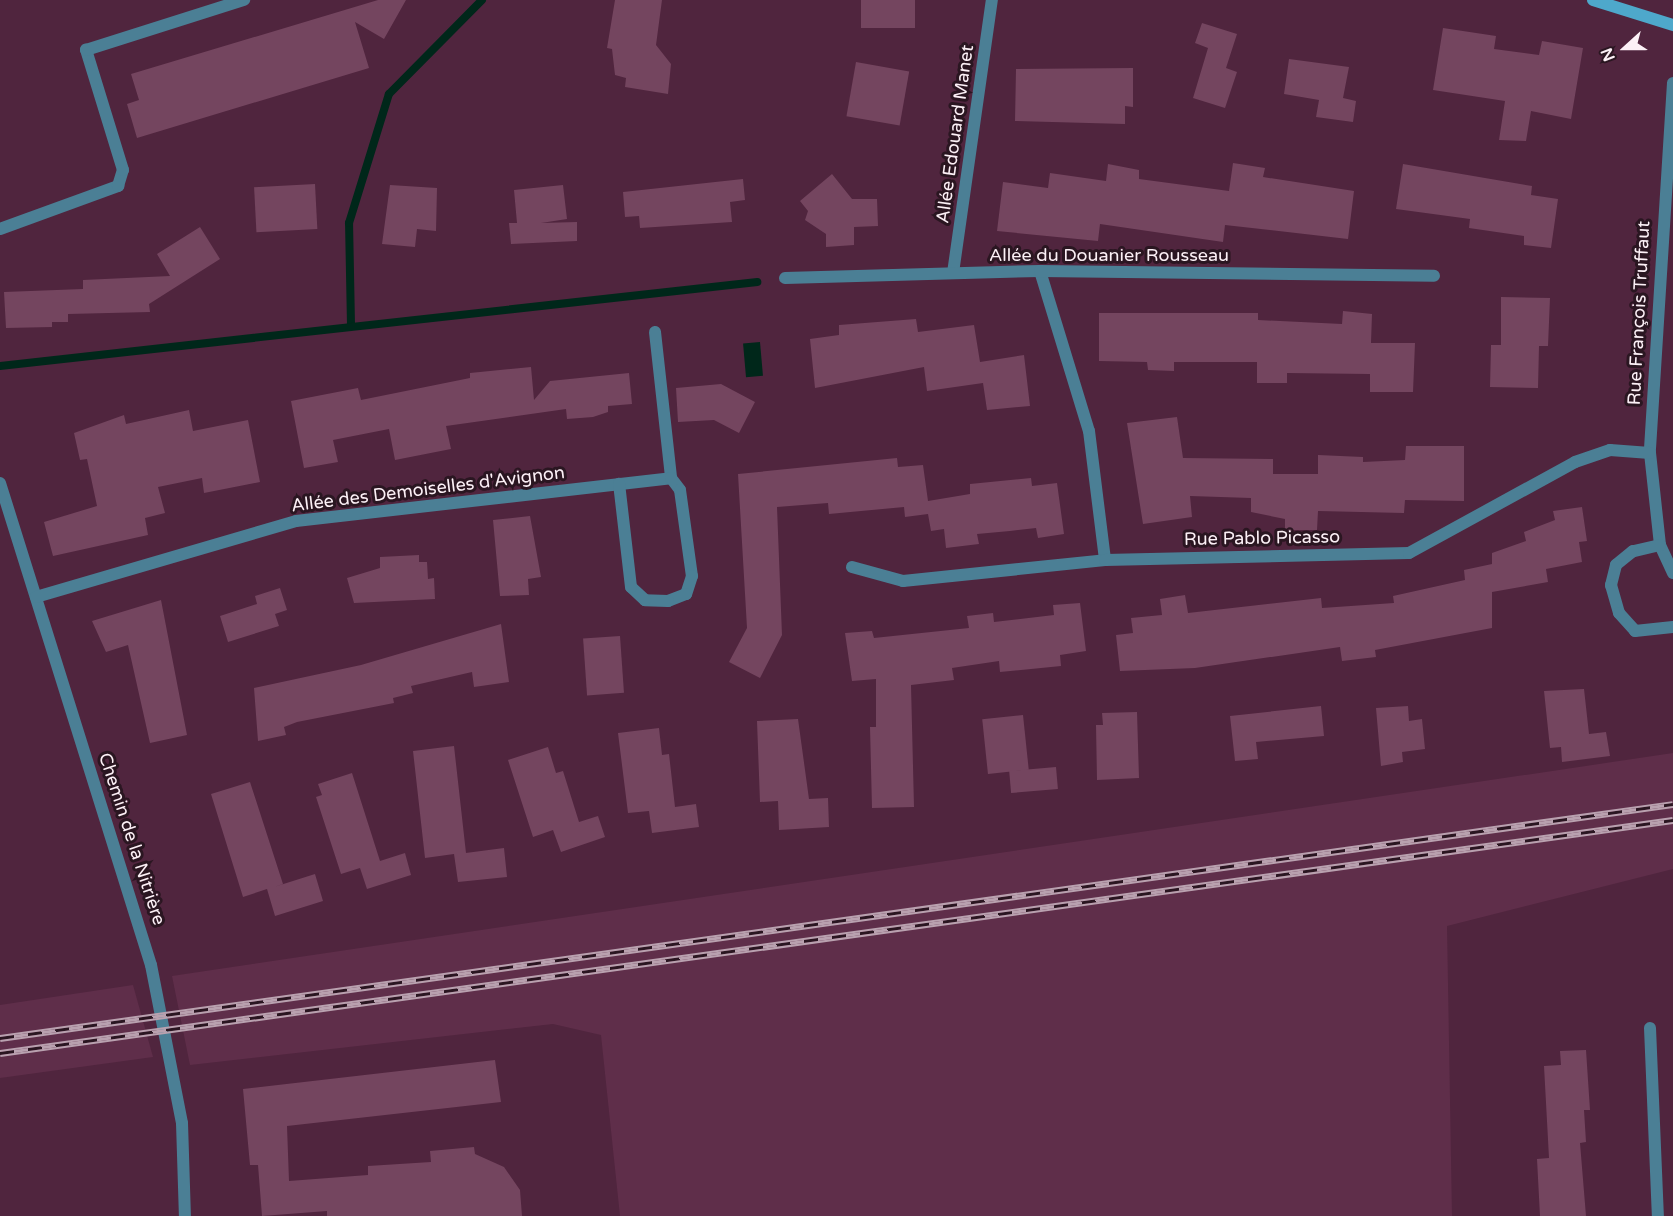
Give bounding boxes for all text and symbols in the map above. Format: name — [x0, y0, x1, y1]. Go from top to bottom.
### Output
north arrow — [1595, 18, 1655, 78]
street label: Allée Edouard Manet — [932, 43, 978, 225]
text: N — [1597, 45, 1620, 64]
street label: Rue François Truffaut — [1623, 220, 1655, 406]
street label: Allée du Douanier Rousseau — [989, 244, 1229, 266]
street label: Allée des Demoiselles d'Avignon — [290, 462, 566, 516]
street label: Rue Pablo Picasso — [1184, 526, 1340, 550]
street label: Chemin de la Nitrière — [94, 750, 170, 928]

